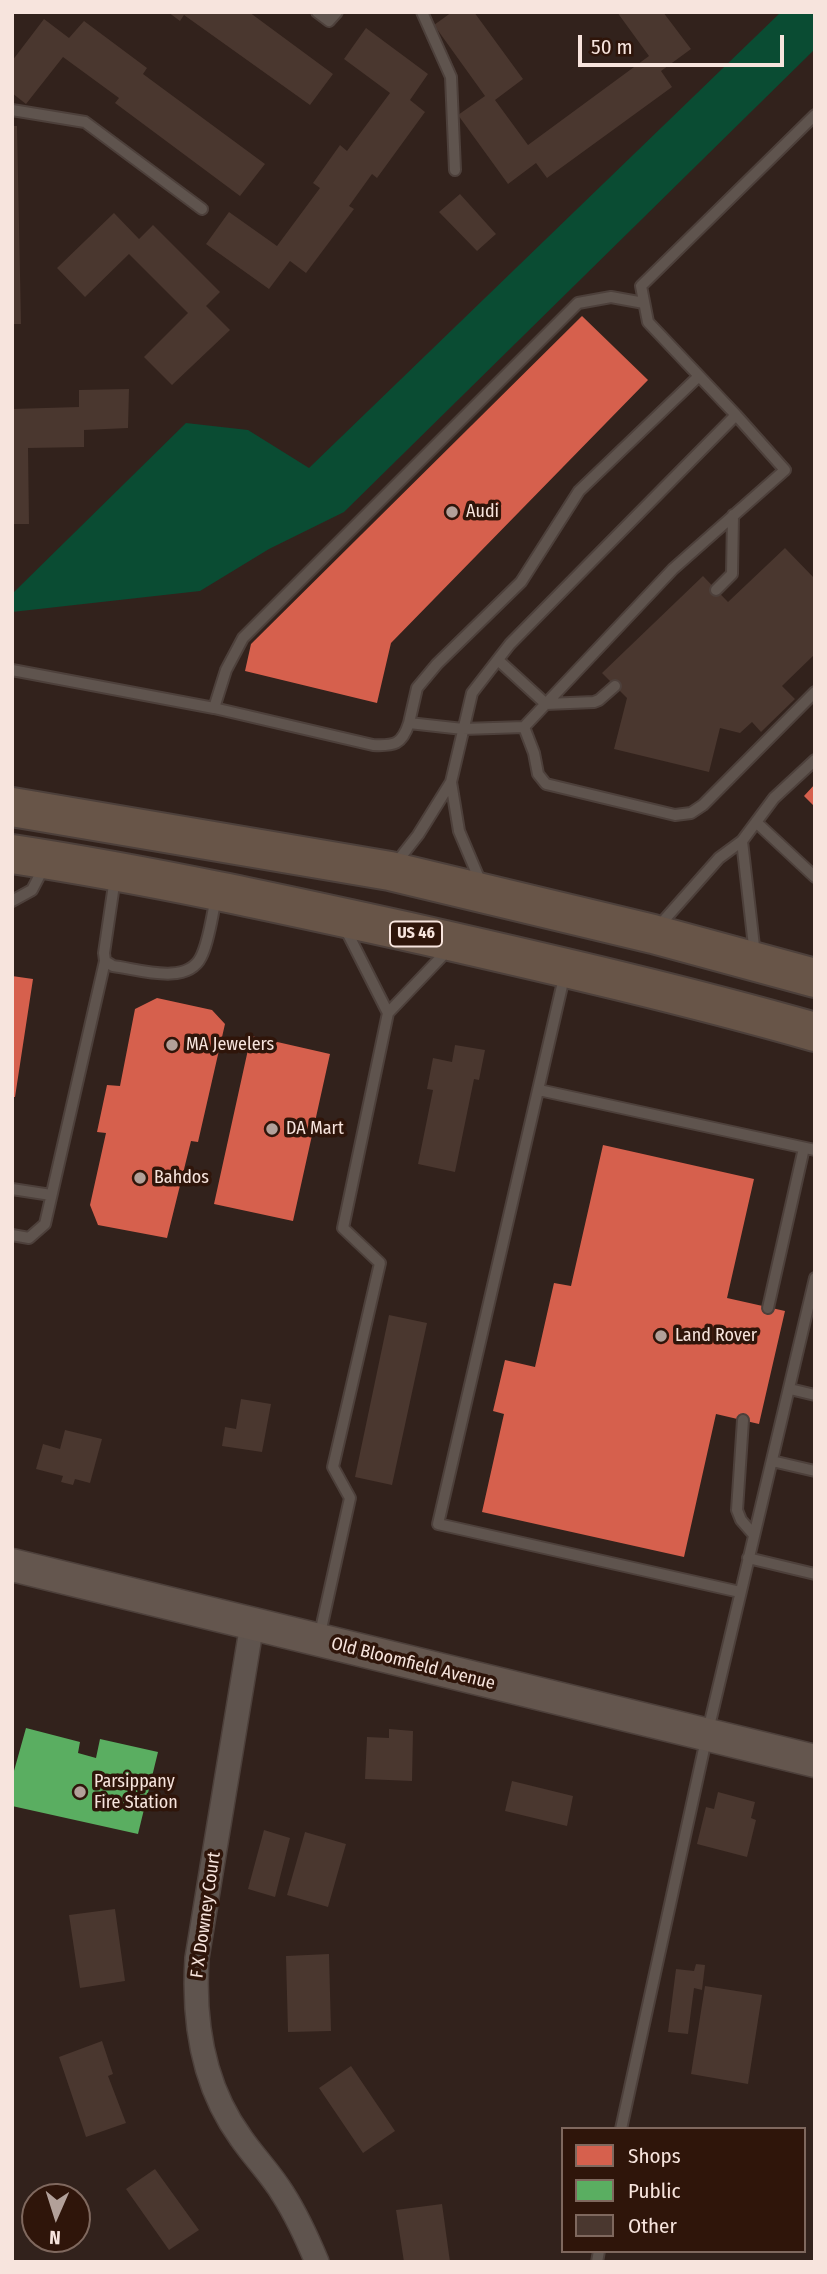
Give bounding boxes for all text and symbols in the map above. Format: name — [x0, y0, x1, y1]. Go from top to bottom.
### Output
scale bar — [582, 21, 788, 65]
text: 50 m — [591, 34, 633, 60]
place label: Audi — [466, 501, 499, 523]
marker: Audi — [444, 504, 460, 520]
road number: US 46 — [390, 922, 442, 946]
place label: MA Jewelers — [186, 1034, 274, 1056]
marker: MA Jewelers — [164, 1037, 180, 1053]
place label: DA Mart — [286, 1118, 344, 1140]
marker: DA Mart — [264, 1121, 280, 1137]
place label: Bahdos — [154, 1167, 209, 1189]
marker: Bahdos — [132, 1170, 148, 1186]
place label: Land Rover — [675, 1325, 757, 1347]
marker: Land Rover — [653, 1328, 669, 1344]
street label: Old Bloomfield Avenue — [329, 1633, 497, 1695]
place label: Parsippany Fire Station — [94, 1771, 178, 1814]
marker: Parsippany Fire Station — [72, 1784, 88, 1800]
street label: F X Downey Court — [186, 1850, 226, 1980]
legend — [561, 2127, 806, 2253]
text: Shops — [628, 2143, 681, 2169]
text: Public — [628, 2178, 680, 2204]
north arrow — [21, 2183, 91, 2253]
text: Other — [628, 2213, 677, 2239]
text: N — [49, 2226, 61, 2249]

